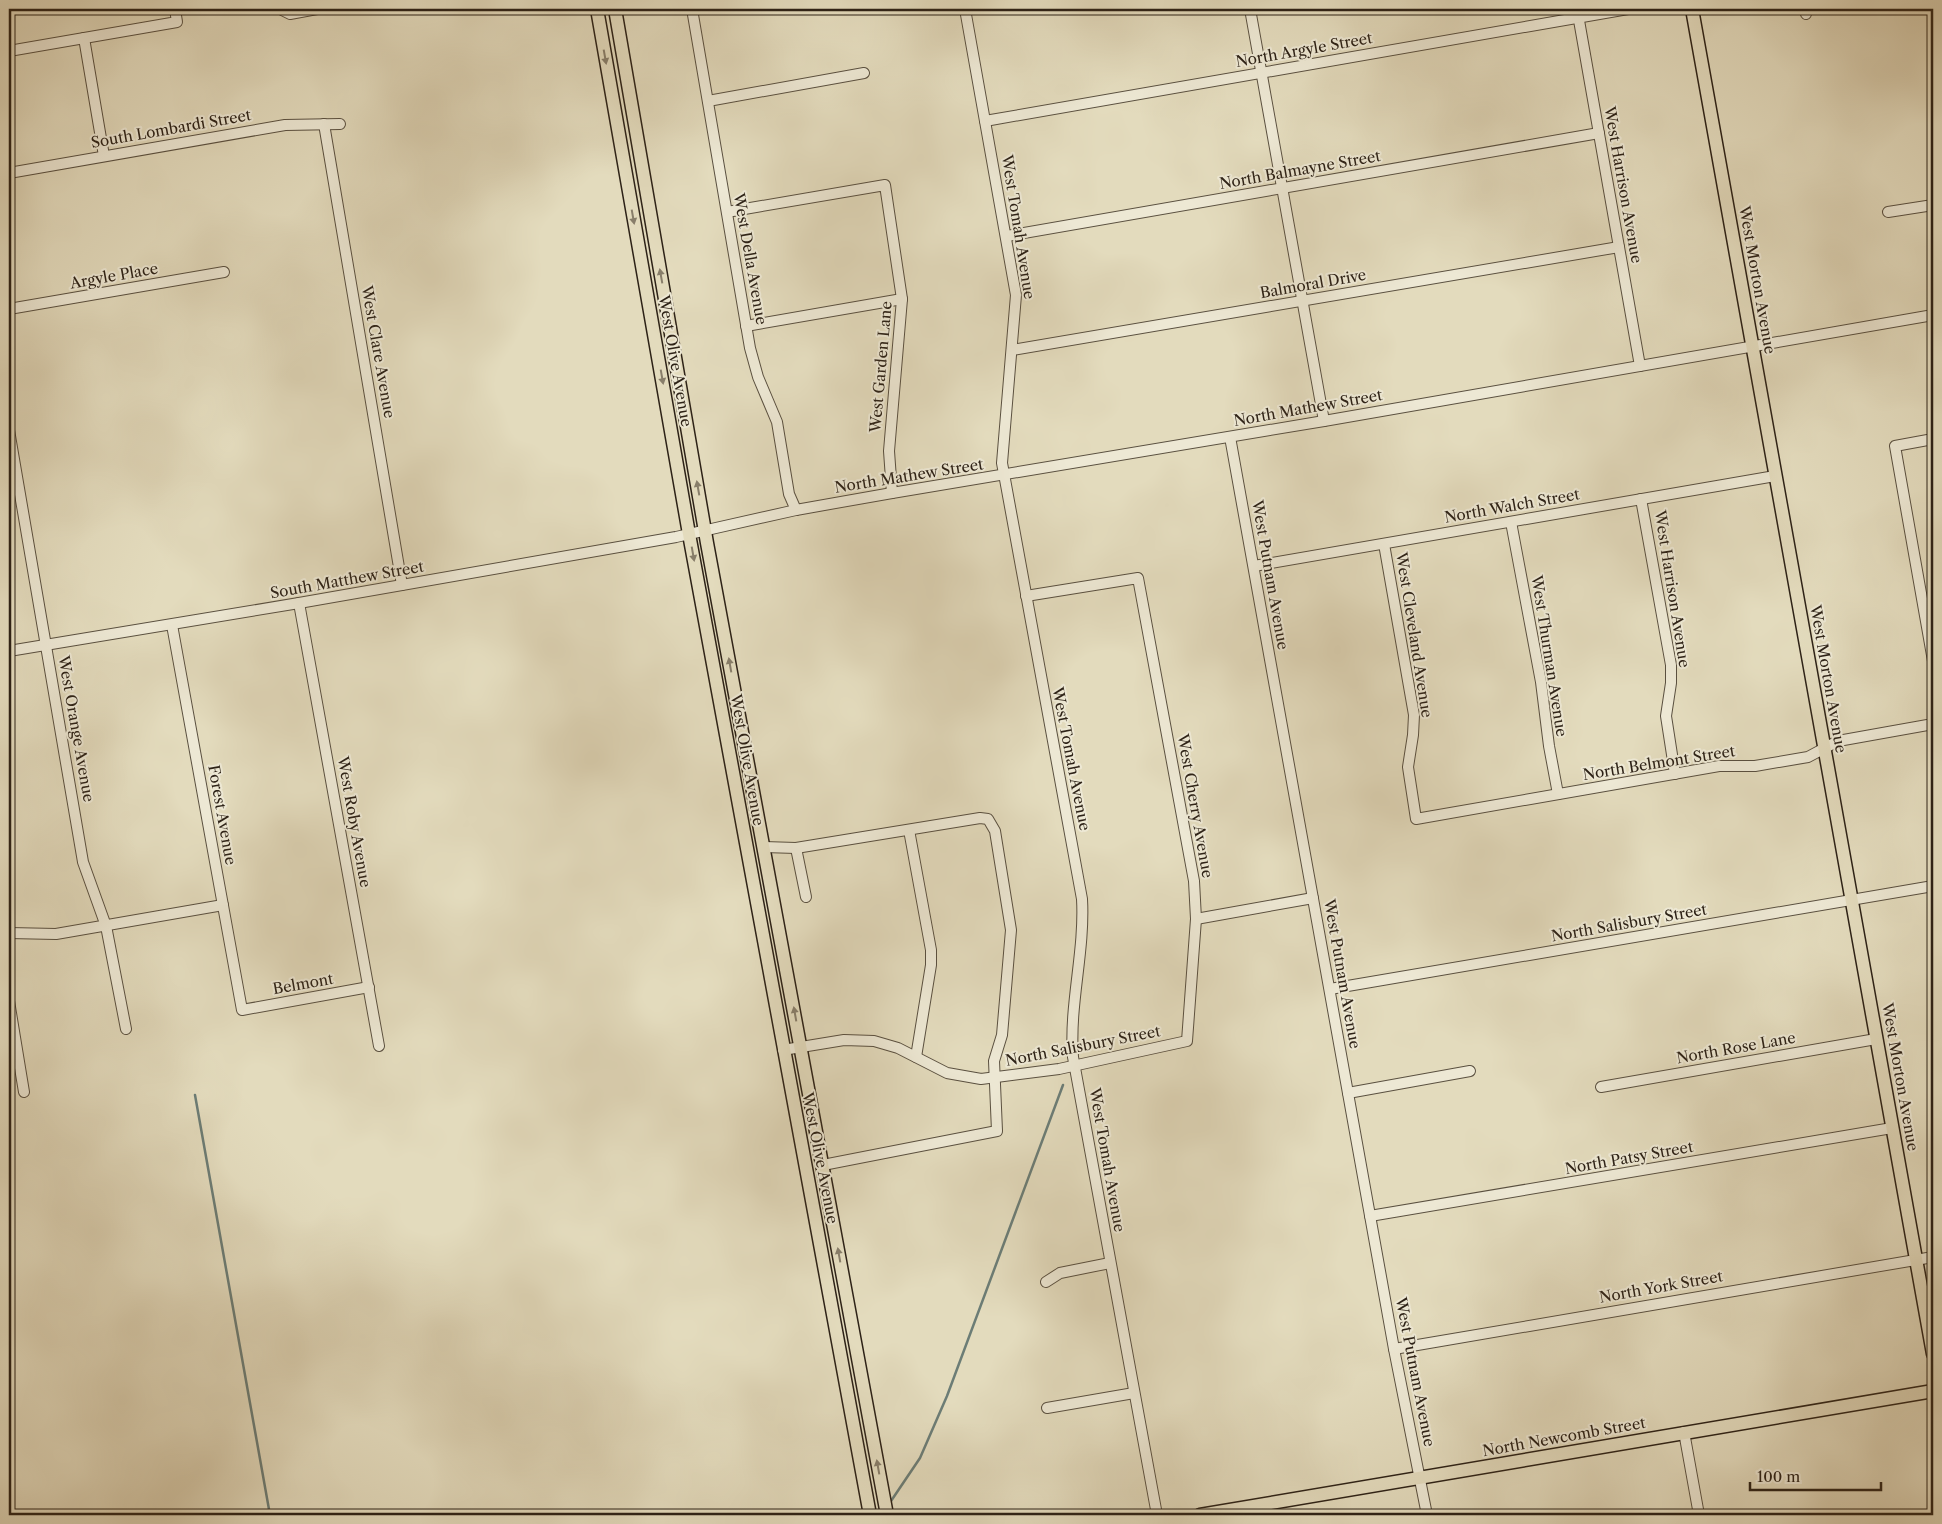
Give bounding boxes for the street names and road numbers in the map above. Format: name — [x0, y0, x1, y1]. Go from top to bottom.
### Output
street label: North Argyle Street — [1234, 28, 1374, 71]
street label: West Harrison Avenue — [1600, 104, 1647, 265]
street label: South Lombardi Street — [89, 105, 253, 152]
street label: North Balmayne Street — [1218, 146, 1383, 193]
street label: West Tomah Avenue — [998, 152, 1039, 300]
street label: West Della Avenue — [729, 191, 771, 326]
street label: West Morton Avenue — [1735, 203, 1780, 356]
street label: Argyle Place — [67, 258, 159, 293]
street label: Balmoral Drive — [1258, 265, 1368, 302]
street label: West Clare Avenue — [357, 283, 400, 420]
street label: West Olive Avenue — [654, 293, 696, 428]
street label: West Garden Lane — [865, 300, 896, 434]
street label: North Mathew Street — [1232, 385, 1384, 430]
street label: North Mathew Street — [833, 454, 985, 497]
street label: North Walch Street — [1443, 484, 1582, 527]
street label: West Putnam Avenue — [1248, 498, 1293, 651]
street label: West Harrison Avenue — [1651, 508, 1694, 669]
street label: West Cleveland Avenue — [1392, 550, 1437, 719]
street label: South Matthew Street — [269, 557, 426, 602]
street label: West Thurman Avenue — [1527, 573, 1572, 738]
street label: West Morton Avenue — [1806, 602, 1851, 755]
street label: West Orange Avenue — [54, 653, 99, 804]
street label: West Tomah Avenue — [1048, 685, 1095, 832]
street label: West Olive Avenue — [726, 692, 768, 827]
street label: West Cherry Avenue — [1173, 731, 1218, 879]
street label: North Belmont Street — [1581, 741, 1737, 784]
street label: West Roby Avenue — [333, 754, 375, 889]
street label: Forest Avenue — [204, 763, 241, 866]
street label: West Putnam Avenue — [1320, 897, 1365, 1050]
street label: North Salisbury Street — [1550, 899, 1709, 946]
street label: Belmont — [271, 969, 335, 998]
street label: West Morton Avenue — [1878, 1000, 1923, 1153]
street label: North Salisbury Street — [1004, 1021, 1163, 1070]
street label: North Rose Lane — [1675, 1028, 1797, 1067]
street label: West Tomah Avenue — [1085, 1085, 1130, 1233]
street label: West Olive Avenue — [798, 1090, 843, 1225]
street label: North Patsy Street — [1563, 1137, 1695, 1178]
street label: North York Street — [1598, 1266, 1725, 1307]
street label: West Putnam Avenue — [1391, 1295, 1439, 1448]
street label: North Newcomb Street — [1481, 1413, 1647, 1460]

